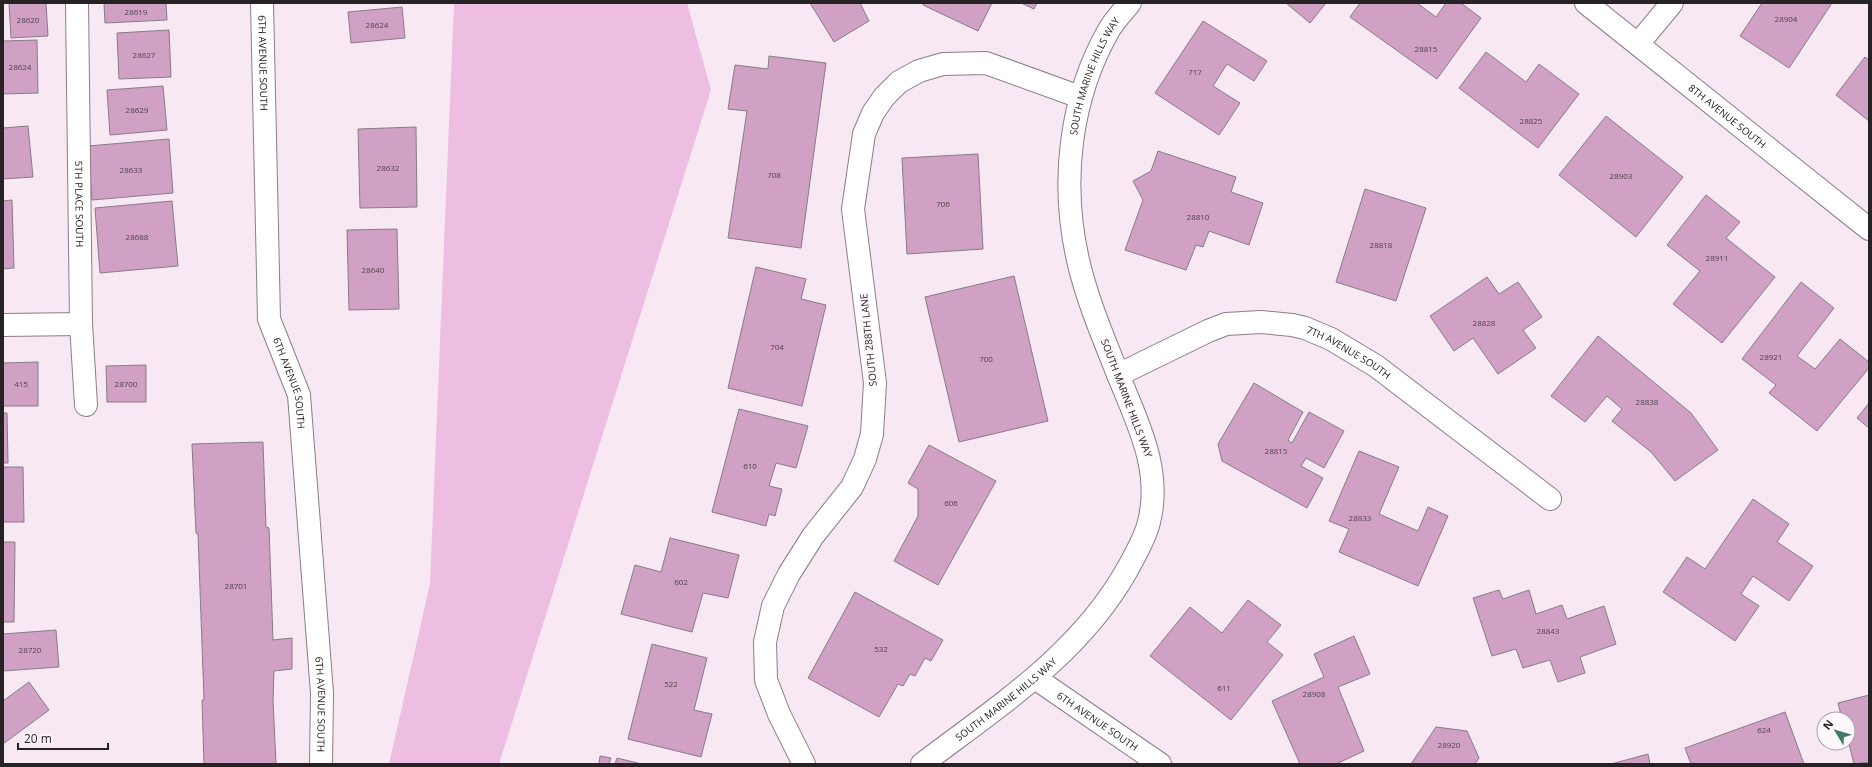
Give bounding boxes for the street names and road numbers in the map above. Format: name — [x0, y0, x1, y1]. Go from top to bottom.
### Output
street label: SOUTH MARINE HILLS WAY — [1066, 14, 1123, 136]
street label: 6TH AVENUE SOUTH — [255, 15, 271, 111]
street label: 8TH AVENUE SOUTH — [1686, 81, 1769, 151]
street label: 5TH PLACE SOUTH — [72, 161, 87, 247]
street label: SOUTH 288TH LANE — [856, 293, 880, 387]
street label: 7TH AVENUE SOUTH — [1304, 322, 1394, 382]
street label: 6TH AVENUE SOUTH — [270, 335, 309, 429]
street label: SOUTH MARINE HILLS WAY — [1098, 337, 1156, 460]
street label: SOUTH MARINE HILLS WAY — [952, 654, 1060, 744]
street label: 6TH AVENUE SOUTH — [312, 656, 329, 752]
street label: 6TH AVENUE SOUTH — [1054, 688, 1141, 754]

